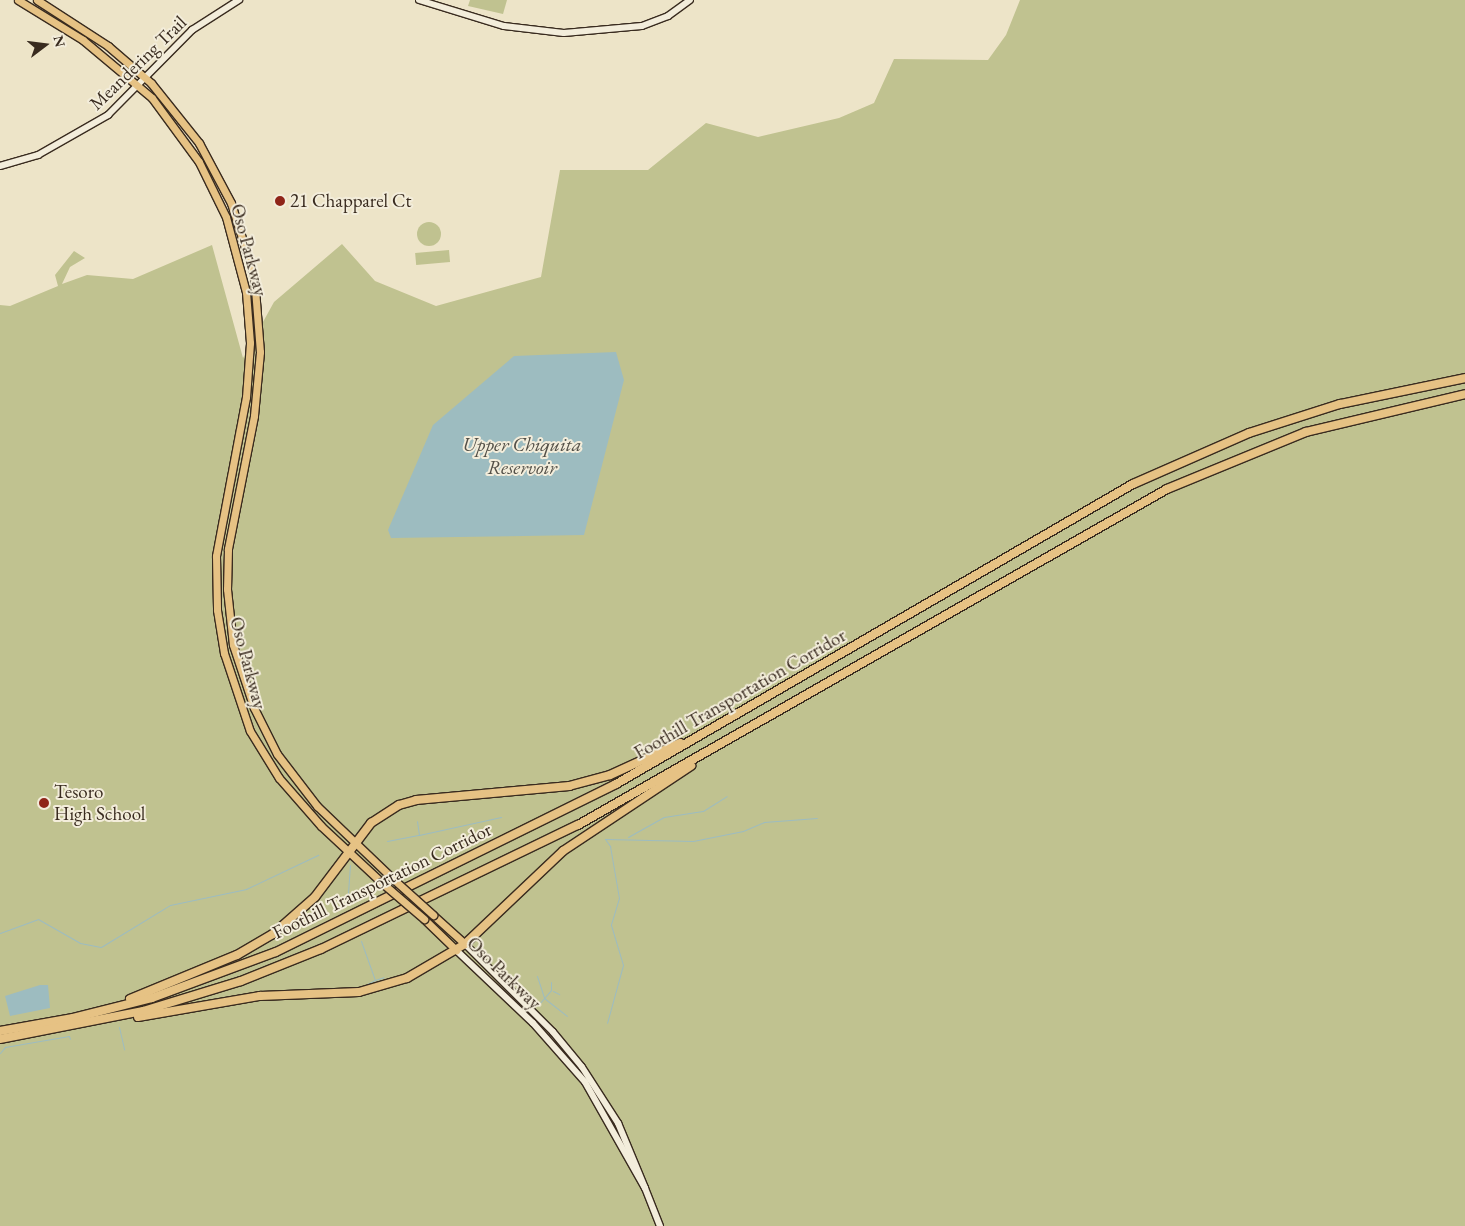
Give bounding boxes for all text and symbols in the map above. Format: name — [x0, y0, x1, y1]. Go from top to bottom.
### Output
street label: Meandering Trail — [85, 11, 191, 115]
north arrow — [20, 20, 70, 70]
text: N — [49, 33, 70, 49]
place label: 21 Chapparel Ct — [290, 190, 411, 212]
marker: 21 Chapparel Ct — [274, 195, 286, 207]
street label: Oso Parkway — [226, 201, 272, 299]
water label: Upper Chiquita Reservoir — [463, 432, 581, 479]
street label: Oso Parkway — [225, 614, 271, 712]
street label: Foothill Transportation Corridor — [630, 624, 850, 764]
place label: Tesoro High School — [54, 781, 145, 825]
marker: Tesoro High School — [38, 797, 50, 809]
street label: Foothill Transportation Corridor — [269, 818, 495, 944]
street label: Oso Parkway — [462, 932, 546, 1014]

